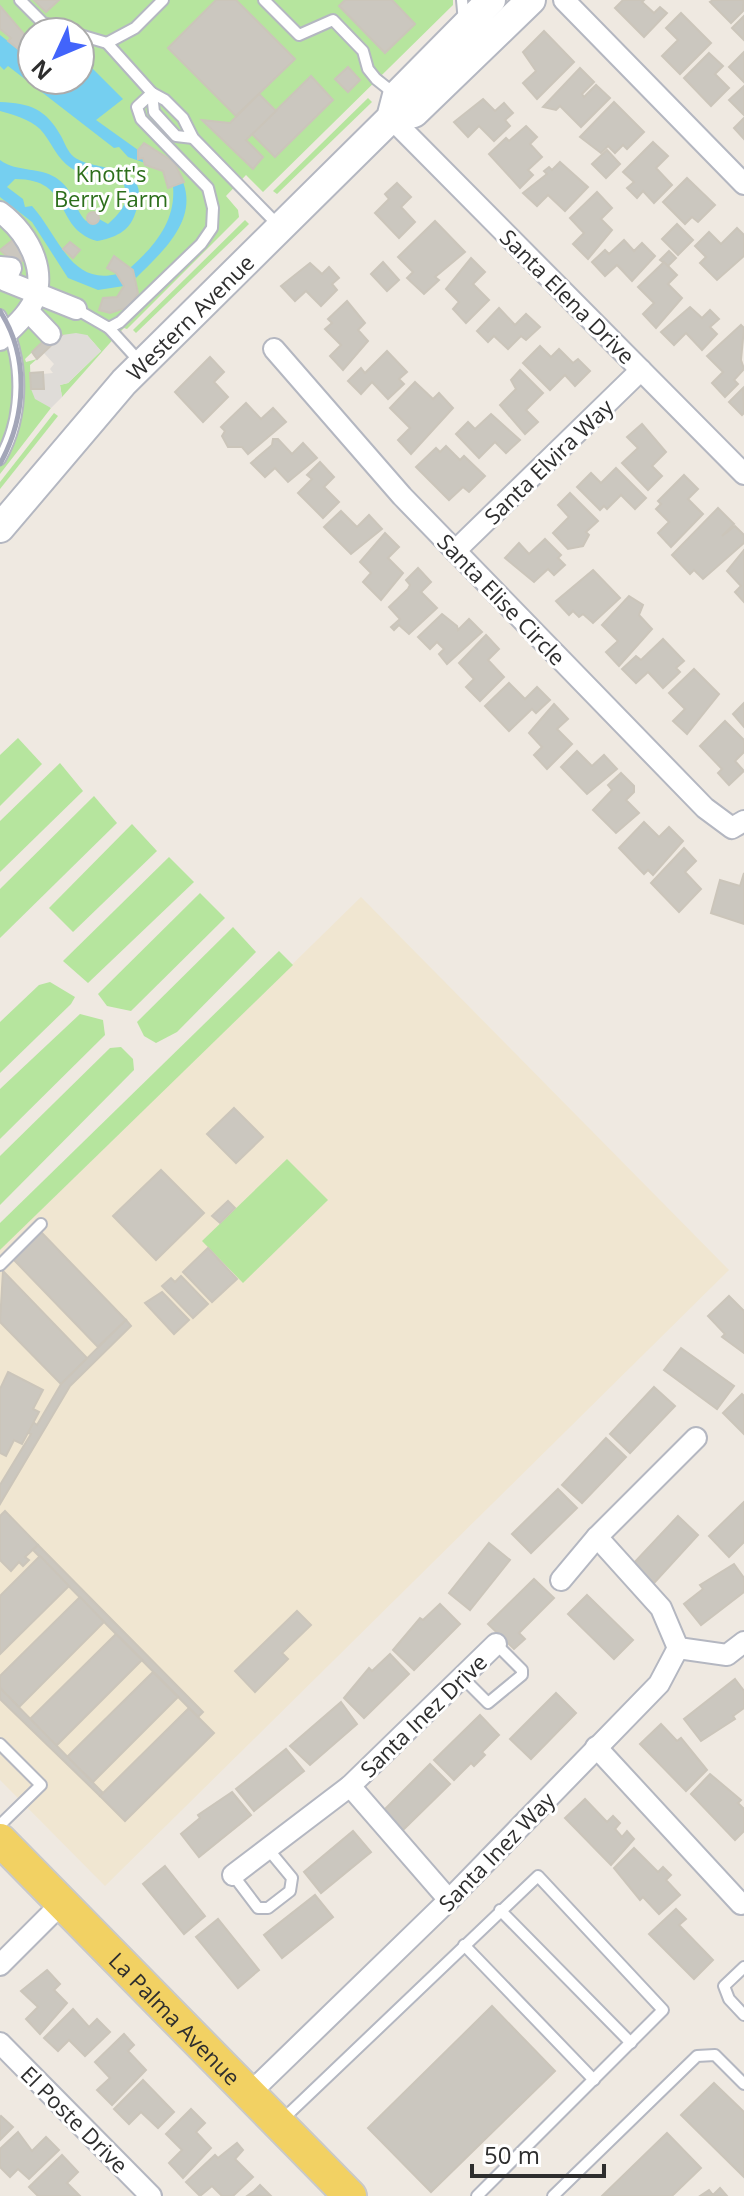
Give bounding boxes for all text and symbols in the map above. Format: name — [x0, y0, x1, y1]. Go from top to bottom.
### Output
north arrow — [16, 16, 96, 96]
text: N — [24, 54, 58, 87]
park label: Knott's Berry Farm — [54, 158, 168, 213]
street label: Santa Elena Drive — [494, 222, 642, 370]
street label: Western Avenue — [119, 247, 260, 387]
street label: Santa Elvira Way — [477, 391, 620, 530]
street label: Santa Elise Circle — [431, 527, 573, 671]
street label: Santa Inez Drive — [353, 1647, 493, 1783]
street label: Santa Inez Way — [431, 1784, 561, 1917]
street label: La Palma Avenue — [103, 1945, 247, 2091]
street label: El Poste Drive — [15, 2059, 135, 2179]
scale bar — [472, 2128, 604, 2178]
text: 50 m — [484, 2138, 540, 2171]

